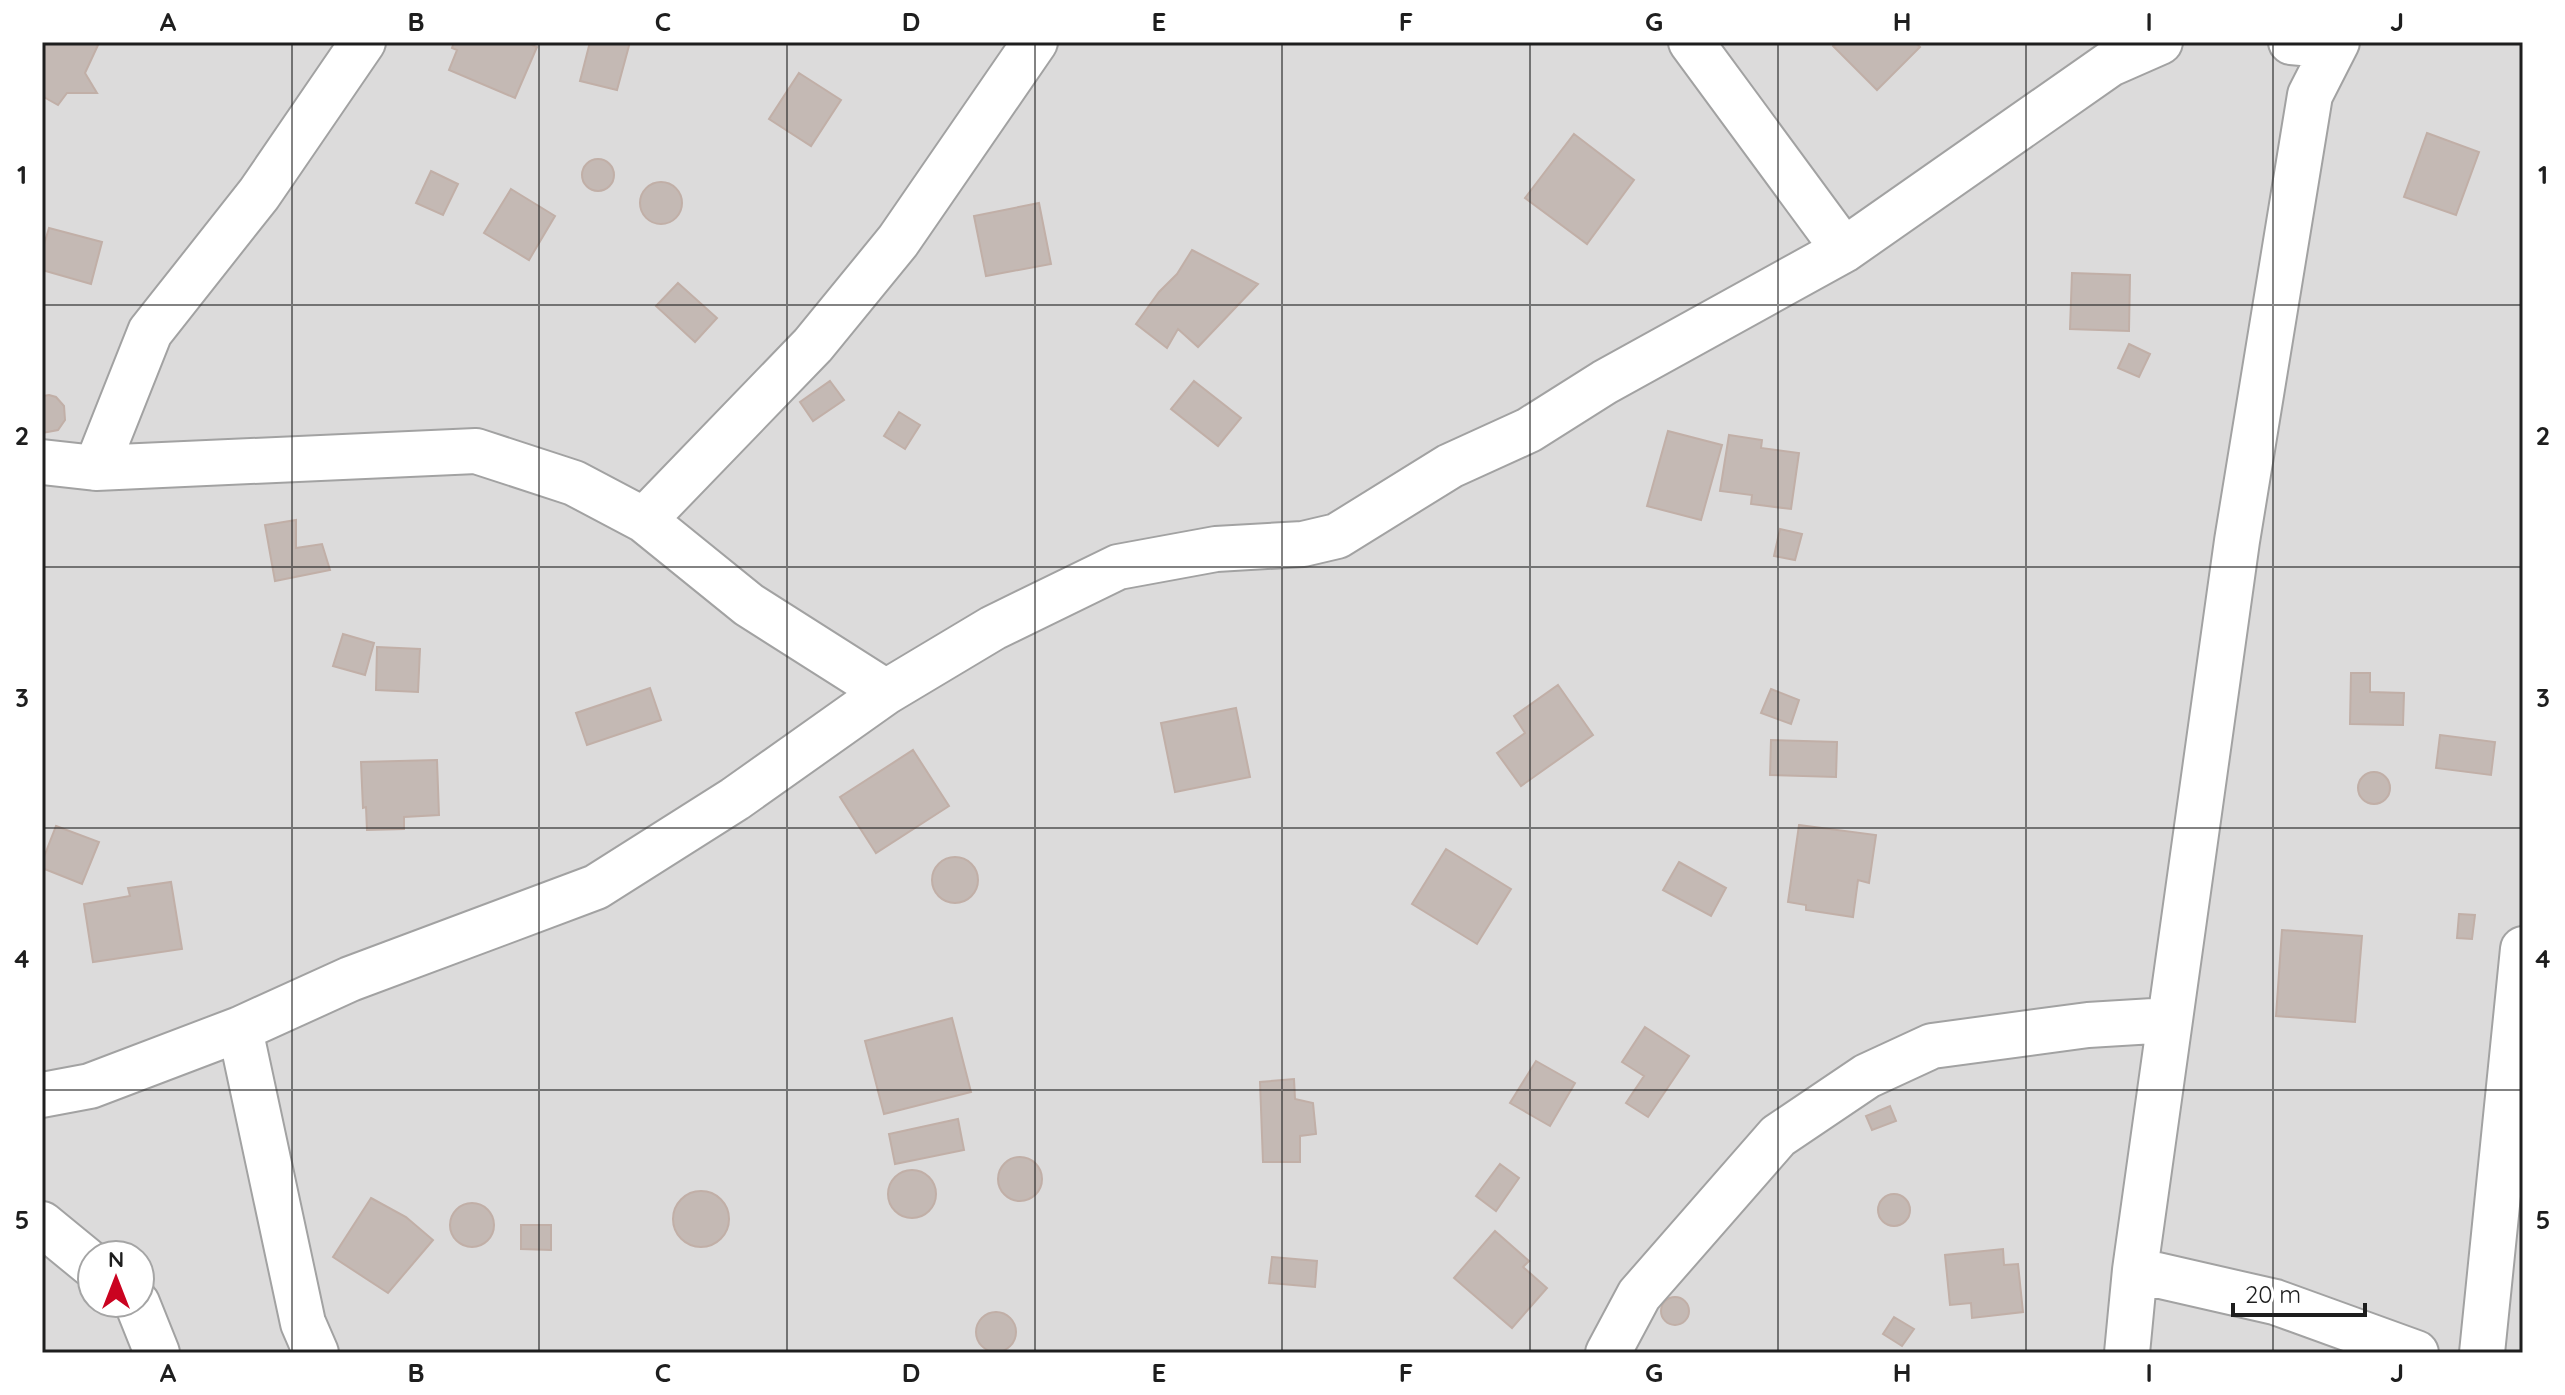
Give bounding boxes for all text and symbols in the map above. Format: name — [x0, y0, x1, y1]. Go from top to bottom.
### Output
text: A — [160, 5, 177, 38]
text: B — [407, 5, 425, 38]
text: C — [655, 5, 671, 38]
text: D — [902, 5, 920, 38]
text: E — [1152, 5, 1166, 38]
text: F — [1399, 5, 1413, 38]
text: G — [1645, 5, 1663, 38]
text: H — [1893, 5, 1911, 38]
text: I — [2145, 5, 2153, 38]
text: J — [2390, 5, 2404, 38]
text: 1 — [17, 158, 27, 191]
text: 1 — [2538, 158, 2548, 191]
text: 2 — [15, 419, 29, 452]
text: 2 — [2536, 419, 2550, 452]
text: 3 — [15, 681, 29, 714]
text: 3 — [2536, 681, 2550, 714]
text: 4 — [14, 942, 30, 975]
text: 4 — [2535, 942, 2551, 975]
text: 5 — [15, 1203, 29, 1236]
text: 5 — [2536, 1203, 2550, 1236]
north arrow — [76, 1239, 156, 1319]
text: N — [108, 1245, 124, 1273]
scale bar — [2233, 1267, 2365, 1317]
text: 20 m — [2245, 1279, 2301, 1309]
text: A — [160, 1356, 177, 1389]
text: B — [407, 1356, 425, 1389]
text: C — [655, 1356, 671, 1389]
text: D — [902, 1356, 920, 1389]
text: E — [1152, 1356, 1166, 1389]
text: F — [1399, 1356, 1413, 1389]
text: G — [1645, 1356, 1663, 1389]
text: H — [1893, 1356, 1911, 1389]
text: I — [2145, 1356, 2153, 1389]
text: J — [2390, 1356, 2404, 1389]

